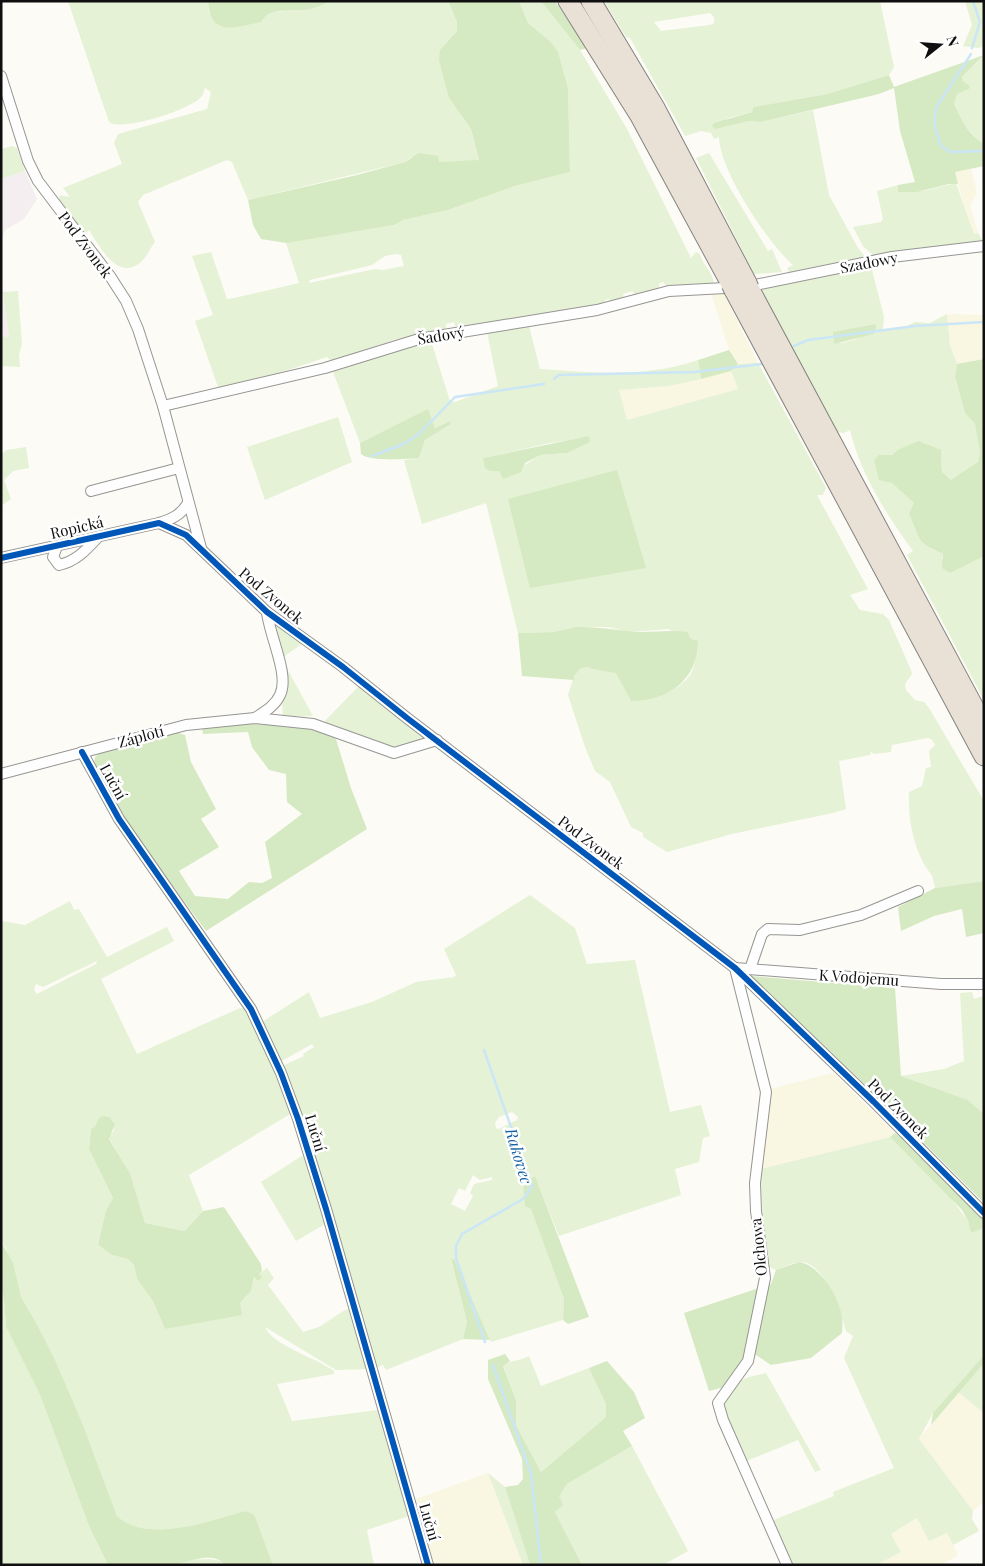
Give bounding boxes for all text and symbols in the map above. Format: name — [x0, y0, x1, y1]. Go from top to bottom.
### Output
north arrow — [915, 20, 965, 70]
text: N — [942, 33, 963, 49]
street label: Pod Zvonek — [54, 207, 118, 282]
street label: Szadowy — [838, 247, 900, 277]
street label: Šadový — [416, 321, 466, 349]
street label: Ropická — [48, 511, 106, 543]
street label: Pod Zvonek — [235, 562, 309, 628]
street label: Záplotí — [115, 720, 167, 752]
street label: Luční — [96, 760, 132, 804]
street label: Pod Zvonek — [554, 811, 629, 874]
street label: K Vodojemu — [818, 964, 900, 990]
street label: Pod Zvonek — [864, 1074, 934, 1144]
street label: Luční — [301, 1112, 331, 1154]
water label: Rakovec — [501, 1124, 538, 1186]
street label: Olchowa — [745, 1217, 771, 1277]
street label: Luční — [415, 1501, 445, 1543]

